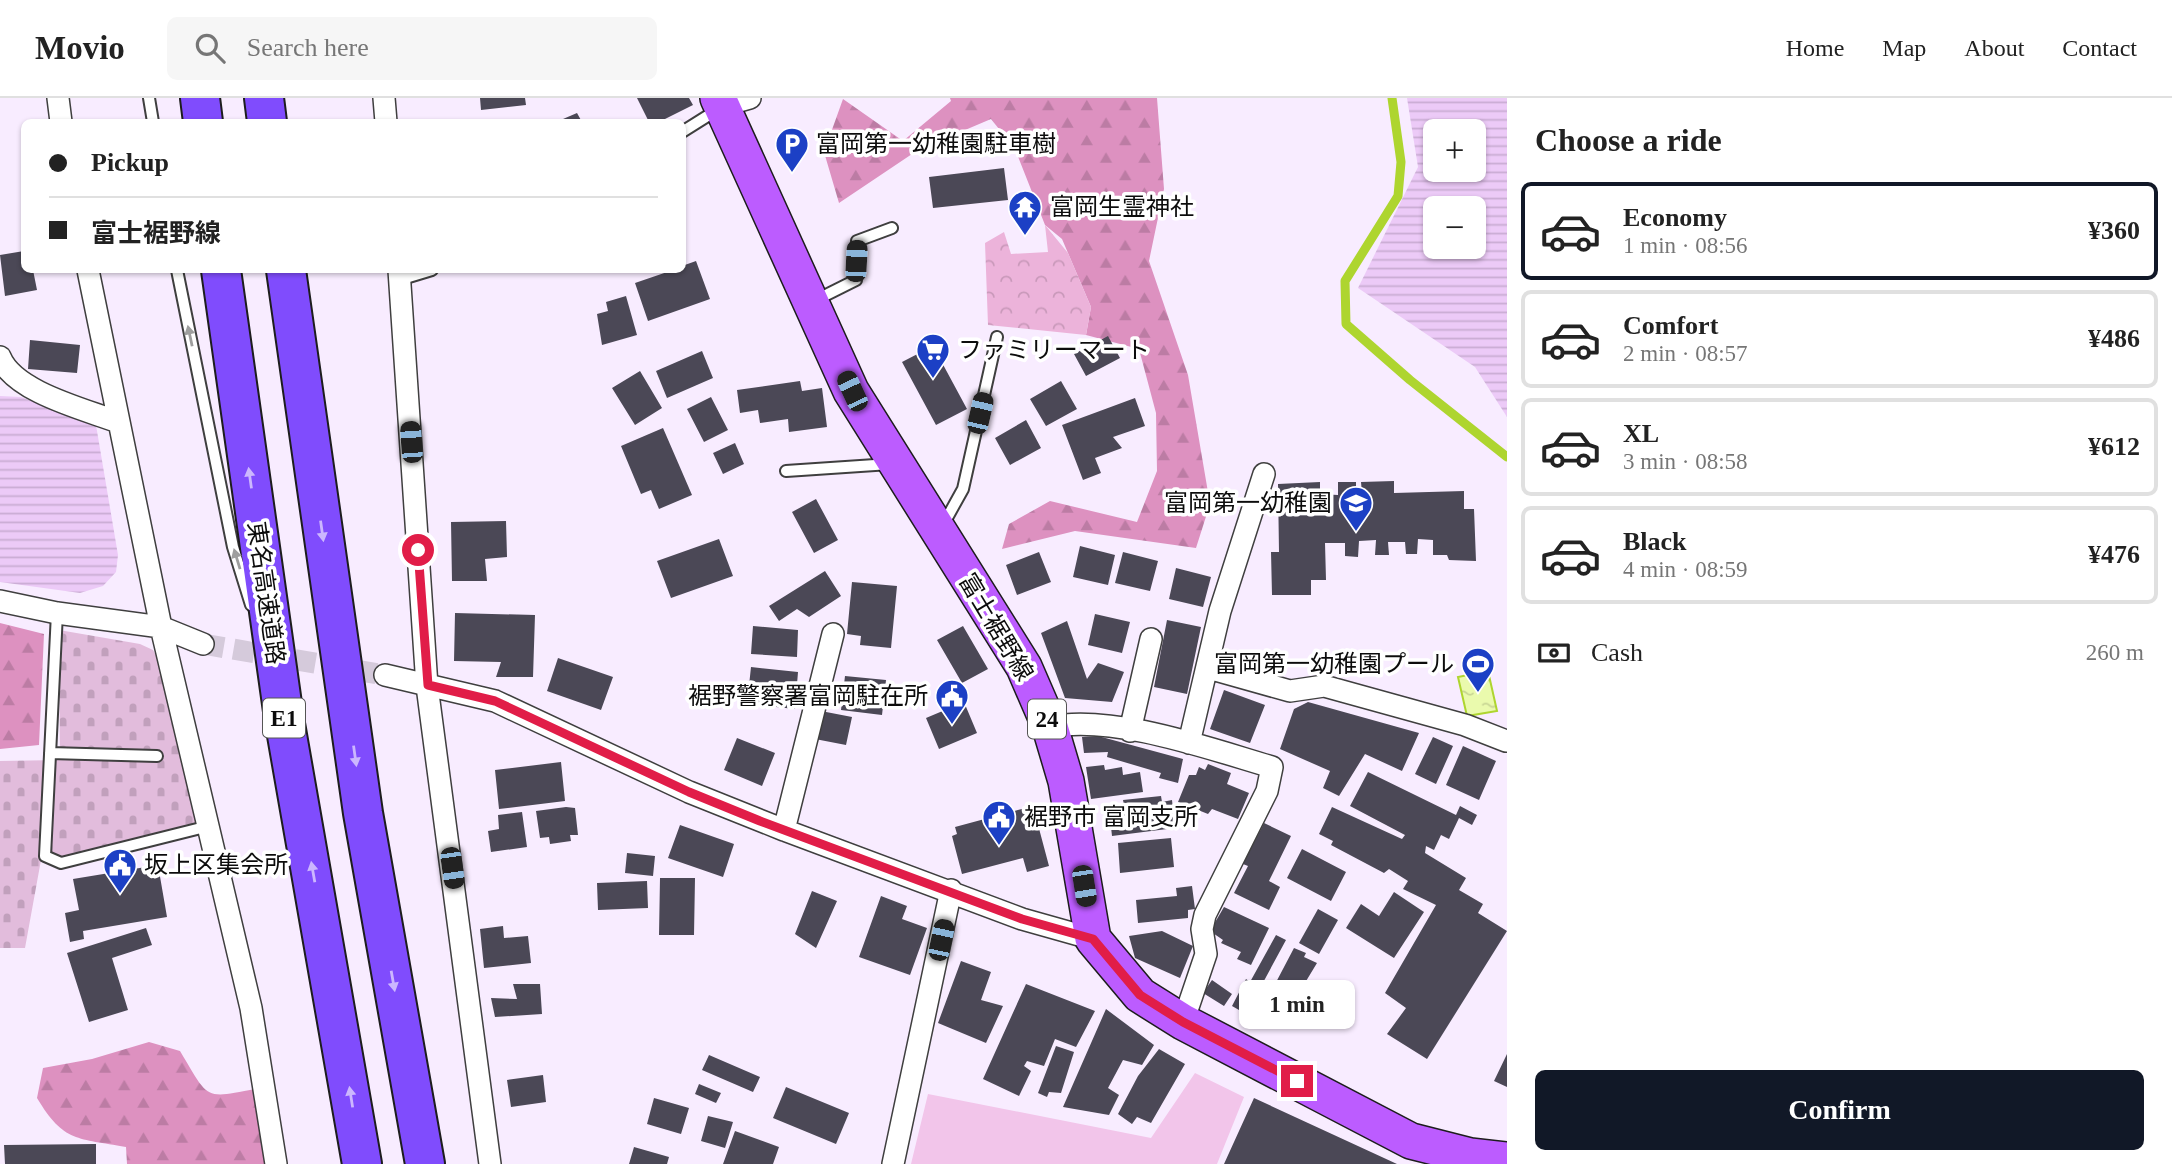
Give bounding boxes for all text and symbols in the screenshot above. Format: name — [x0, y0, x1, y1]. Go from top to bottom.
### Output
search box — [167, 17, 657, 80]
icon: search — [191, 29, 229, 67]
text: Movio — [35, 30, 125, 66]
text: Search here — [247, 33, 369, 62]
text: Home — [1786, 35, 1844, 61]
text: Map — [1882, 35, 1926, 61]
text: About — [1964, 35, 2024, 61]
text: Contact — [2062, 35, 2137, 61]
map controls — [1423, 119, 1486, 259]
button: + — [1423, 119, 1486, 182]
text: Choose a ride — [1535, 122, 1722, 158]
parking icon: 富岡第一幼稚園駐車樹 — [773, 125, 811, 174]
place label: 富岡第一幼稚園駐車樹 — [816, 131, 1056, 157]
text: Pickup — [91, 148, 169, 177]
temple icon: 富岡生霊神社 — [1006, 188, 1044, 237]
place label: 富岡生霊神社 — [1050, 194, 1194, 220]
button: − — [1423, 196, 1486, 259]
icon: car — [1539, 200, 1602, 263]
text: Economy — [1623, 203, 1727, 232]
text: ¥360 — [2088, 216, 2140, 245]
text: 富士裾野線 — [91, 219, 221, 248]
text: 1 min · 08:56 — [1623, 233, 1748, 258]
car — [845, 239, 868, 283]
icon: car — [1539, 308, 1602, 371]
text: Comfort — [1623, 311, 1718, 340]
text: ¥486 — [2088, 324, 2140, 353]
one-way arrow — [185, 325, 196, 347]
supermarket icon: ファミリーマート — [914, 331, 952, 380]
place label: ファミリーマート — [958, 337, 1150, 363]
text: 2 min · 08:57 — [1623, 341, 1748, 366]
car — [834, 368, 871, 414]
car — [966, 390, 995, 436]
icon: car — [1539, 416, 1602, 479]
text: XL — [1623, 419, 1659, 448]
car — [400, 420, 423, 464]
text: ¥612 — [2088, 432, 2140, 461]
text: 3 min · 08:58 — [1623, 449, 1748, 474]
one-way arrow — [244, 467, 255, 489]
school or university icon: 富岡第一幼稚園 — [1337, 484, 1375, 533]
place label: 富岡第一幼稚園 — [1164, 490, 1332, 516]
street label: 東名高速道路 — [243, 520, 289, 666]
one-way arrow — [317, 520, 328, 542]
icon: car — [1539, 524, 1602, 587]
text: Black — [1623, 527, 1687, 556]
route start — [402, 534, 434, 566]
text: ¥476 — [2088, 540, 2140, 569]
one-way arrow — [231, 548, 241, 569]
text: 4 min · 08:59 — [1623, 557, 1748, 582]
street label: 富士裾野線 — [954, 569, 1038, 685]
icon: cash — [1535, 634, 1573, 672]
text: Cash — [1591, 638, 1643, 667]
text: 260 m — [2086, 640, 2144, 665]
sports icon: 富岡第一幼稚園プール — [1459, 645, 1497, 694]
place label: 富岡第一幼稚園プール — [1214, 651, 1454, 677]
public building icon: 裾野警察署富岡駐在所 — [933, 677, 971, 726]
place label: 裾野警察署富岡駐在所 — [688, 683, 928, 709]
road number: E1 — [263, 698, 305, 738]
road number: 24 — [1028, 699, 1066, 738]
one-way arrow — [350, 745, 361, 767]
public building icon: 裾野市 富岡支所 — [980, 798, 1018, 847]
place label: 裾野市 富岡支所 — [1024, 804, 1198, 830]
public building icon: 坂上区集会所 — [101, 846, 139, 895]
car — [439, 846, 466, 890]
place label: 坂上区集会所 — [144, 852, 288, 878]
one-way arrow — [307, 861, 318, 883]
car — [1071, 864, 1098, 908]
car — [927, 917, 956, 963]
one-way arrow — [388, 970, 399, 992]
callout: 1 min — [1239, 979, 1355, 1028]
text: 1 min — [1269, 992, 1325, 1017]
route end — [1281, 1065, 1313, 1097]
button: Confirm — [1535, 1070, 2144, 1150]
one-way arrow — [345, 1086, 356, 1108]

